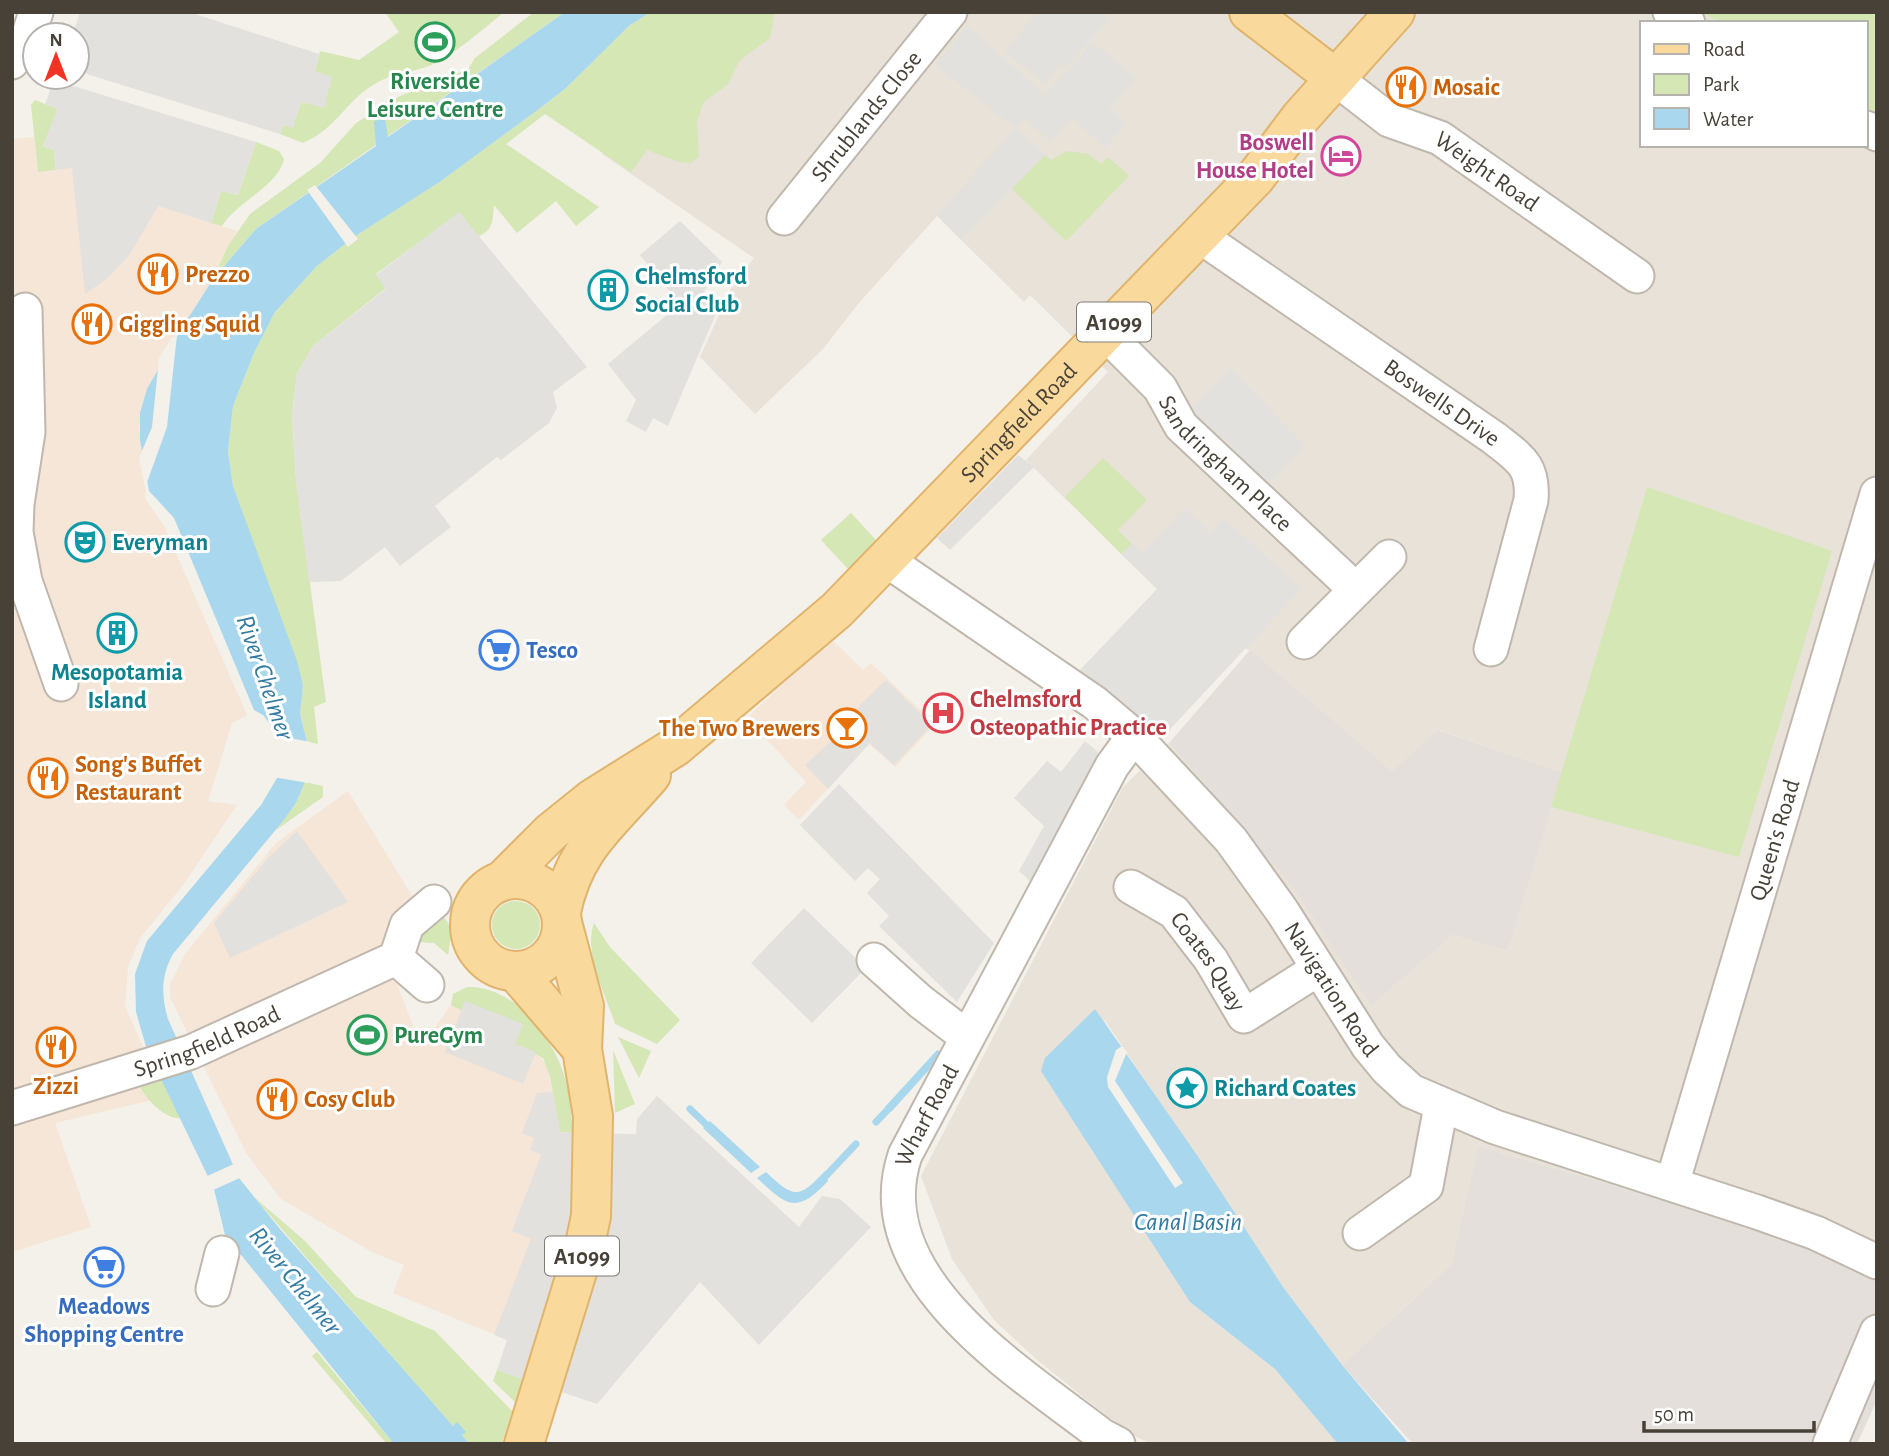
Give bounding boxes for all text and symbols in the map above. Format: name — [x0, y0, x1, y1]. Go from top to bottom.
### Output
north arrow — [21, 21, 91, 91]
sports icon: Riverside Leisure Centre — [414, 21, 456, 63]
legend — [1640, 21, 1868, 147]
text: N — [49, 31, 63, 50]
text: Road — [1703, 39, 1745, 60]
street label: Shrublands Close — [807, 47, 927, 187]
restaurant icon: Mosaic — [1385, 66, 1427, 108]
place label: Riverside Leisure Centre — [367, 70, 503, 122]
text: Park — [1703, 74, 1740, 95]
place label: Mosaic — [1433, 76, 1500, 100]
text: Water — [1703, 109, 1753, 130]
street label: Weight Road — [1430, 127, 1543, 216]
place label: Boswell House Hotel — [1196, 131, 1314, 183]
hotel icon: Boswell House Hotel — [1320, 135, 1362, 177]
restaurant icon: Prezzo — [137, 253, 179, 295]
place label: Prezzo — [185, 263, 250, 287]
place label: Chelmsford Social Club — [635, 265, 747, 317]
building icon: Chelmsford Social Club — [587, 269, 629, 311]
road number: A1099 — [1077, 302, 1151, 342]
restaurant icon: Giggling Squid — [71, 303, 113, 345]
place label: Giggling Squid — [119, 313, 260, 337]
street label: Boswells Drive — [1379, 355, 1504, 451]
street label: Springfield Road — [957, 359, 1082, 487]
street label: Sandringham Place — [1154, 392, 1296, 536]
theatre icon: Everyman — [64, 521, 106, 563]
place label: Everyman — [112, 531, 208, 555]
building icon: Mesopotamia Island — [96, 612, 138, 654]
water label: River Chelmer — [232, 612, 299, 745]
supermarket icon: Tesco — [478, 629, 520, 671]
place label: Tesco — [526, 639, 578, 663]
place label: Mesopotamia Island — [51, 661, 183, 713]
place label: Chelmsford Osteopathic Practice — [970, 688, 1167, 740]
hospital icon: Chelmsford Osteopathic Practice — [922, 692, 964, 734]
bar icon: The Two Brewers — [826, 707, 868, 749]
place label: The Two Brewers — [659, 717, 820, 741]
place label: Song's Buffet Restaurant — [75, 753, 202, 805]
restaurant icon: Song's Buffet Restaurant — [27, 757, 69, 799]
street label: Queen's Road — [1746, 777, 1805, 904]
street label: Coates Quay — [1165, 908, 1249, 1016]
street label: Navigation Road — [1279, 918, 1383, 1062]
street label: Springfield Road — [131, 1002, 284, 1082]
sports icon: PureGym — [346, 1014, 388, 1056]
place label: PureGym — [394, 1024, 483, 1048]
restaurant icon: Zizzi — [35, 1026, 77, 1068]
street label: Wharf Road — [891, 1061, 964, 1169]
place icon: Richard Coates — [1166, 1067, 1208, 1109]
place label: Zizzi — [33, 1075, 79, 1099]
place label: Richard Coates — [1214, 1077, 1356, 1101]
restaurant icon: Cosy Club — [256, 1078, 298, 1120]
place label: Cosy Club — [304, 1088, 395, 1112]
water label: Canal Basin — [1134, 1209, 1242, 1235]
water label: River Chelmer — [244, 1222, 347, 1341]
road number: A1099 — [545, 1236, 619, 1275]
supermarket icon: Meadows Shopping Centre — [83, 1246, 125, 1288]
place label: Meadows Shopping Centre — [24, 1295, 184, 1347]
scale bar — [1644, 1390, 1814, 1434]
text: 50 m — [1654, 1404, 1694, 1425]

